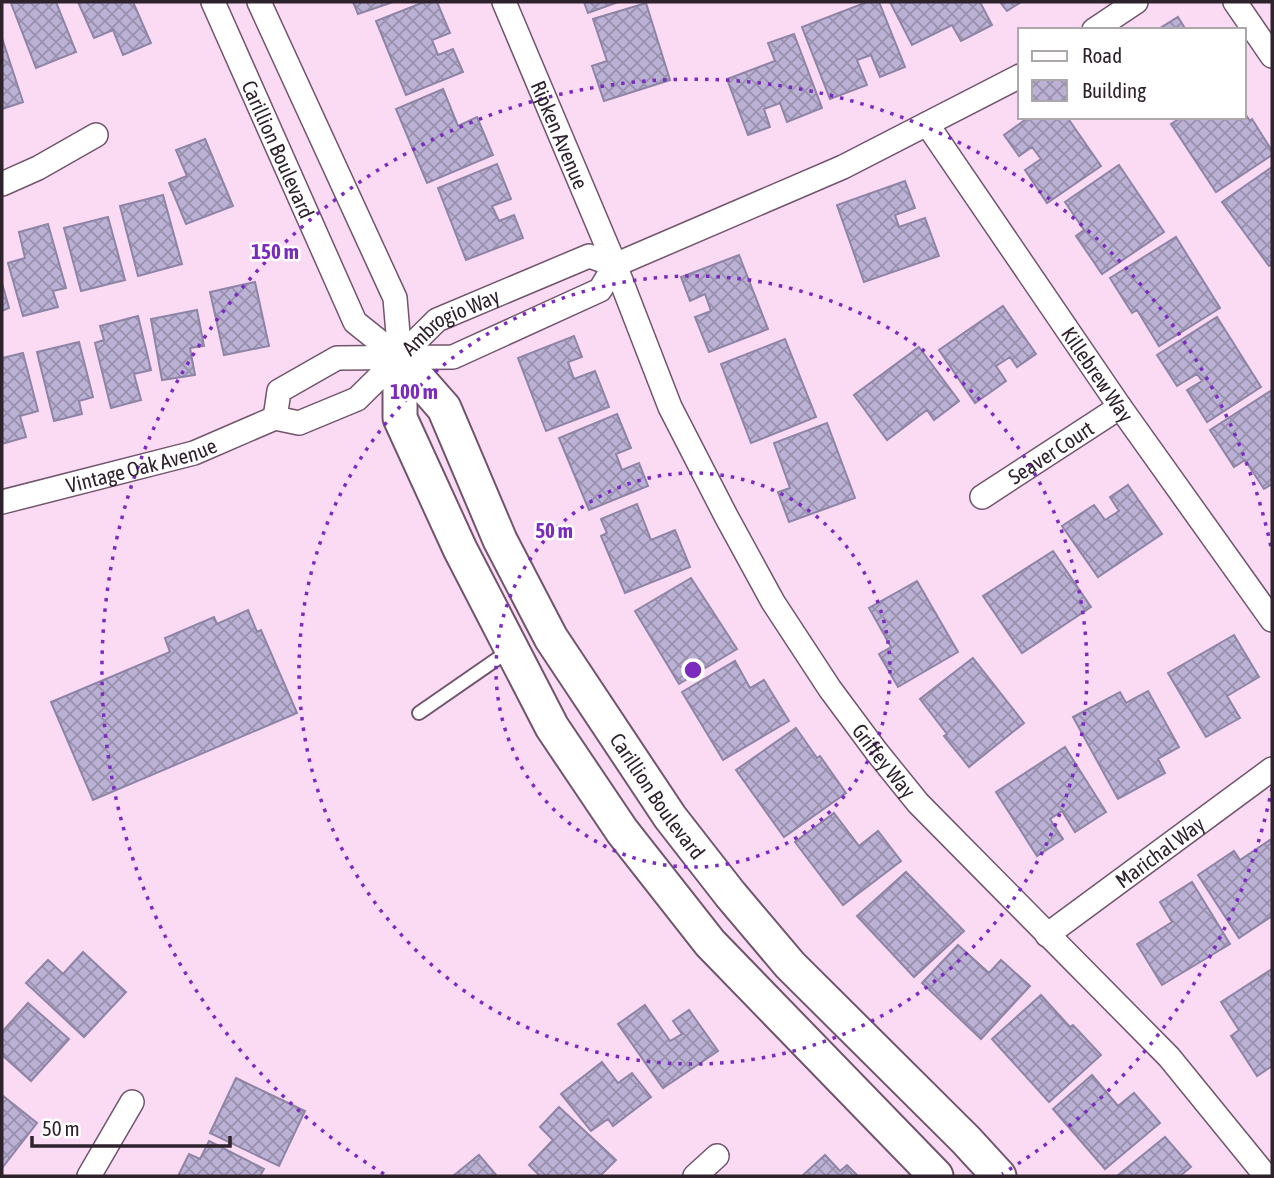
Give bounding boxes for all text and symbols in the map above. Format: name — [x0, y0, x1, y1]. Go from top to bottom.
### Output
legend — [1018, 28, 1246, 119]
text: Road — [1082, 43, 1122, 67]
street label: Carillion Boulevard — [237, 77, 319, 222]
street label: Ripken Avenue — [527, 77, 593, 192]
text: Building — [1082, 78, 1146, 102]
text: 150 m — [251, 239, 299, 263]
street label: Ambrogio Way — [397, 283, 503, 360]
street label: Killebrew Way — [1057, 322, 1139, 427]
text: 100 m — [390, 379, 438, 403]
street label: Seaver Court — [1004, 416, 1098, 489]
street label: Vintage Oak Avenue — [64, 433, 220, 497]
text: 50 m — [535, 518, 573, 542]
centre of rings — [681, 658, 705, 682]
street label: Griffey Way — [848, 719, 921, 803]
street label: Carillion Boulevard — [605, 728, 710, 864]
street label: Marichal Way — [1111, 811, 1209, 892]
scale bar — [32, 1104, 229, 1148]
text: 50 m — [42, 1116, 80, 1140]

